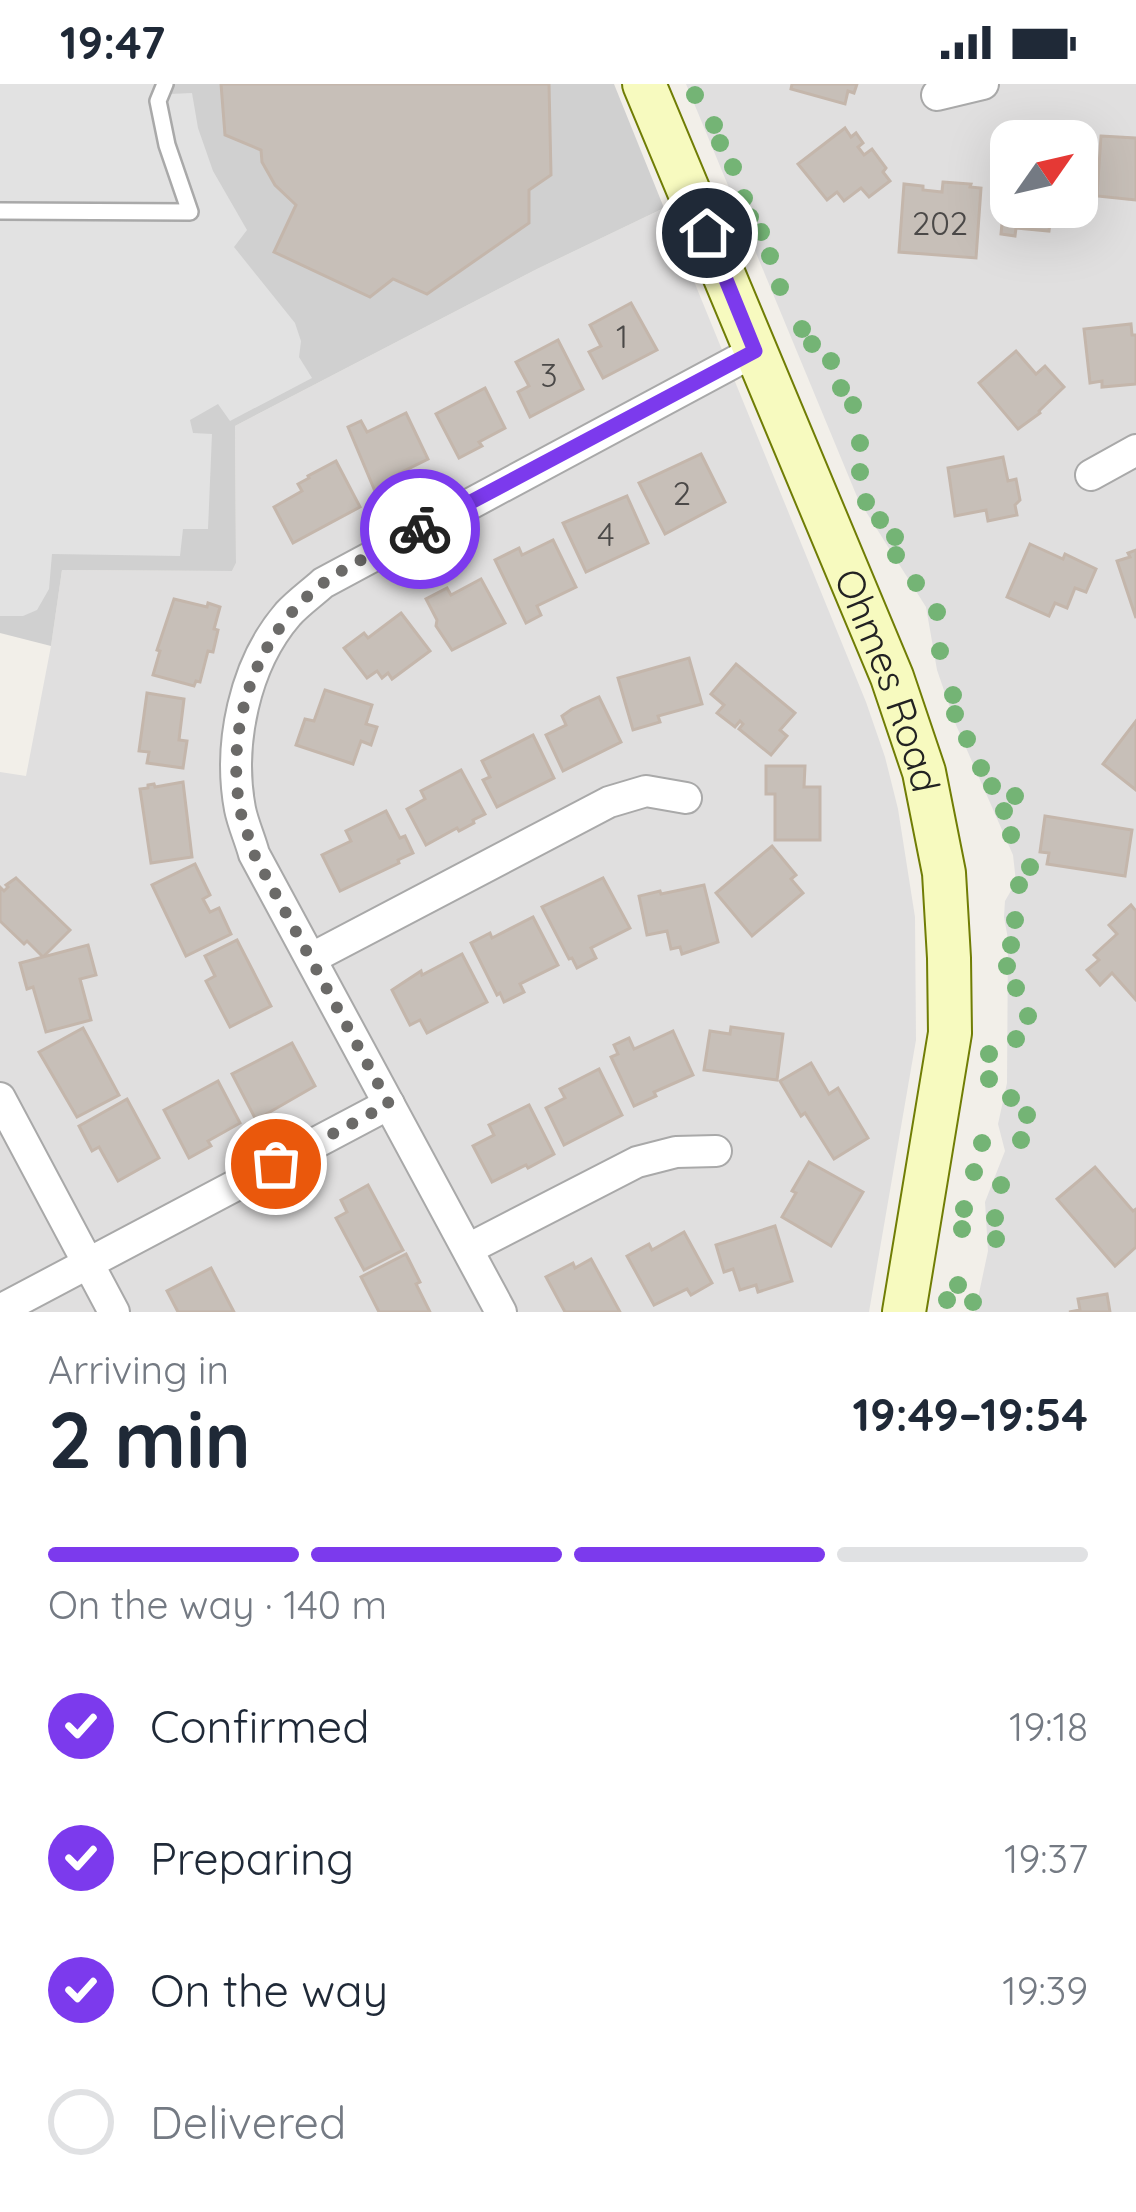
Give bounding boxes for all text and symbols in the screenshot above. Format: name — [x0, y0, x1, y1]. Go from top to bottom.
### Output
text: 19:47 — [60, 14, 165, 70]
north arrow — [990, 120, 1098, 228]
map controls — [990, 120, 1098, 228]
pin — [656, 182, 758, 284]
icon: home — [674, 200, 740, 266]
house number: 202 — [912, 202, 968, 243]
house number: 1 — [616, 315, 628, 356]
house number: 3 — [540, 354, 558, 395]
courier — [360, 469, 480, 589]
house number: 2 — [673, 472, 691, 513]
icon: bike — [387, 496, 453, 562]
house number: 4 — [597, 513, 615, 554]
street label: Ohmes Road — [825, 561, 952, 796]
pin — [225, 1113, 327, 1215]
icon: bag — [243, 1131, 309, 1197]
text: Arriving in — [48, 1345, 229, 1394]
text: 19:49–19:54 — [852, 1386, 1088, 1442]
text: 2 min — [48, 1390, 251, 1488]
text: On the way · 140 m — [48, 1580, 387, 1629]
icon: check — [48, 1693, 114, 1759]
text: Confirmed — [150, 1698, 369, 1754]
text: 19:18 — [1009, 1702, 1088, 1751]
icon: check — [48, 1825, 114, 1891]
text: Preparing — [150, 1830, 354, 1886]
text: 19:37 — [1004, 1834, 1088, 1883]
icon: check — [48, 1957, 114, 2023]
text: On the way — [150, 1962, 388, 2018]
text: 19:39 — [1002, 1966, 1088, 2015]
text: Delivered — [150, 2094, 346, 2150]

